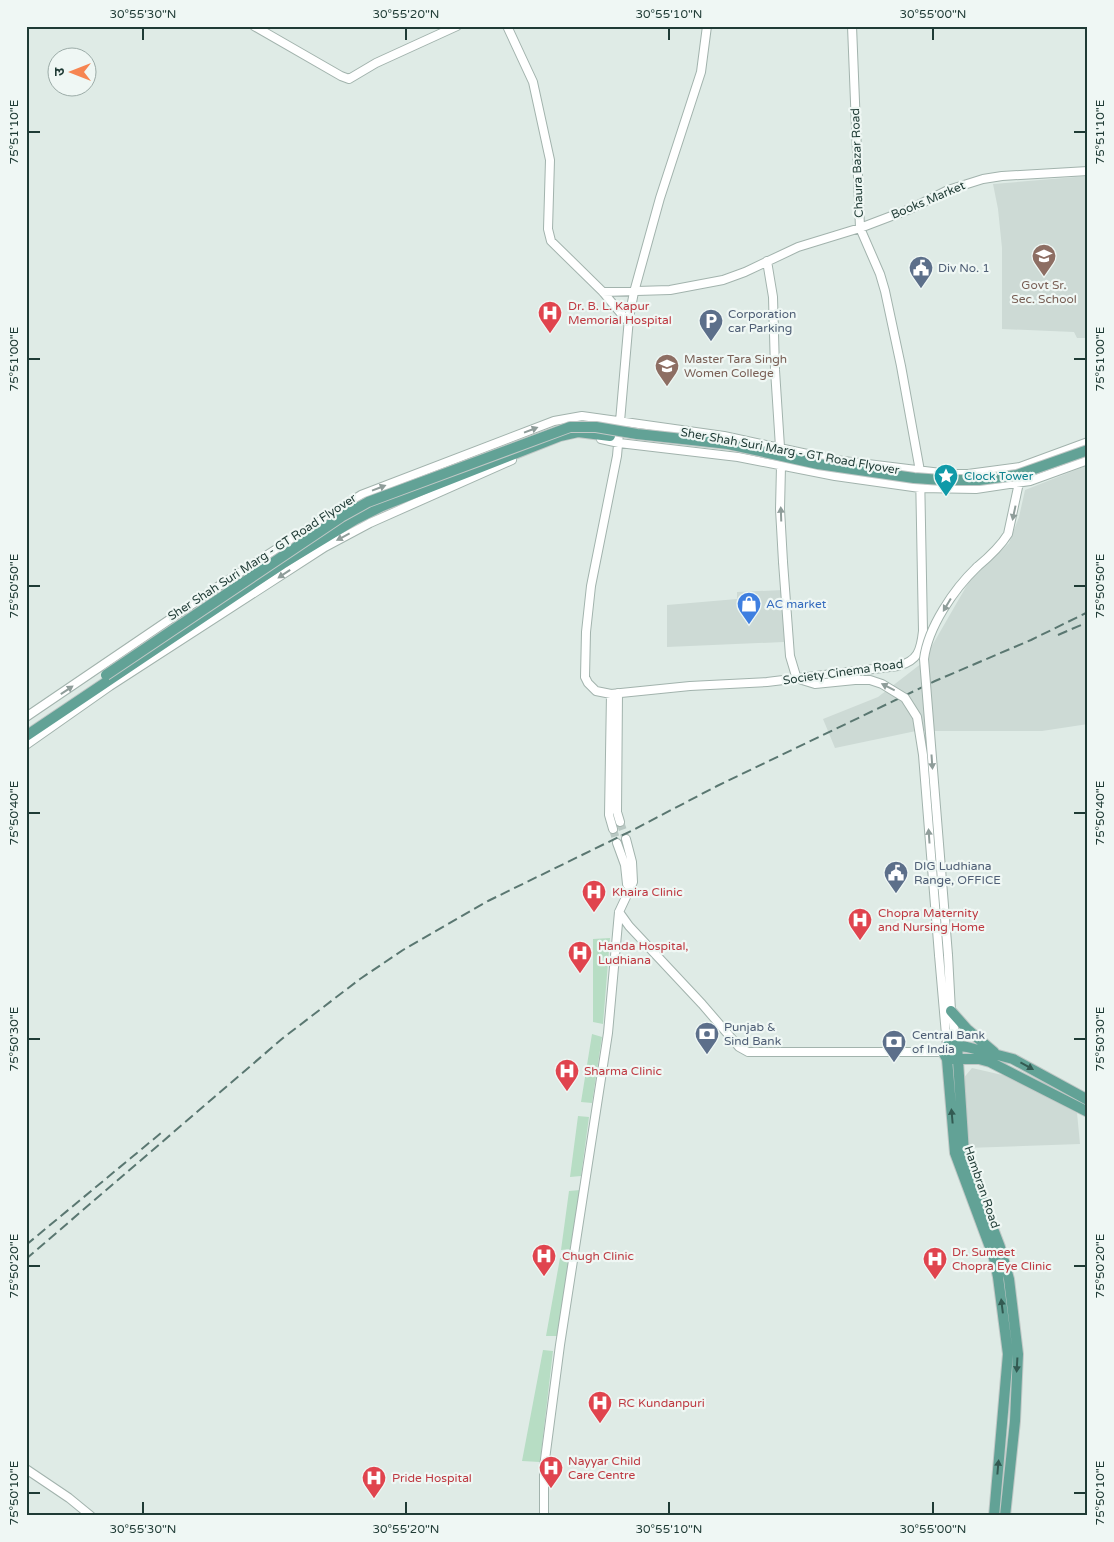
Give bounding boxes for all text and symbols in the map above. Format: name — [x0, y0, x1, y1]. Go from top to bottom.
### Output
text: 30°55'30"N — [110, 7, 177, 21]
text: 30°55'20"N — [373, 7, 440, 21]
text: 30°55'10"N — [636, 7, 703, 21]
text: 30°55'00"N — [900, 7, 967, 21]
north arrow — [48, 48, 98, 98]
text: उ — [51, 67, 68, 76]
text: 75°51'10"E — [7, 99, 21, 164]
text: 75°51'10"E — [1093, 99, 1107, 164]
street label: Chaura Bazar Road — [848, 108, 866, 218]
street label: Books Market — [889, 178, 967, 222]
school or university icon: Govt Sr. Sec. School — [1031, 243, 1057, 277]
public building icon: Div No. 1 — [908, 255, 934, 289]
place label: Div No. 1 — [938, 261, 990, 275]
place label: Govt Sr. Sec. School — [1011, 278, 1077, 306]
place label: Dr. B. L. Kapur Memorial Hospital — [568, 299, 672, 327]
hospital icon: Dr. B. L. Kapur Memorial Hospital — [537, 300, 563, 334]
place label: Corporation car Parking — [728, 307, 796, 335]
parking icon: Corporation car Parking — [698, 308, 724, 342]
text: 75°51'00"E — [7, 326, 21, 391]
text: 75°51'00"E — [1093, 326, 1107, 391]
place label: Master Tara Singh Women College — [684, 352, 787, 380]
school or university icon: Master Tara Singh Women College — [654, 353, 680, 387]
street label: Sher Shah Suri Marg - GT Road Flyover — [680, 425, 901, 477]
one-way arrow — [524, 426, 539, 434]
place icon: Clock Tower — [933, 463, 959, 497]
place label: Clock Tower — [964, 469, 1034, 483]
one-way arrow — [372, 484, 387, 492]
street label: Sher Shah Suri Marg - GT Road Flyover — [165, 490, 359, 623]
one-way arrow — [1009, 505, 1017, 521]
one-way arrow — [776, 506, 784, 522]
one-way arrow — [335, 533, 350, 541]
text: 75°50'50"E — [7, 553, 21, 618]
text: 75°50'50"E — [1093, 553, 1107, 618]
one-way arrow — [277, 569, 291, 579]
shop icon: AC market — [736, 591, 762, 625]
place label: AC market — [766, 597, 827, 611]
one-way arrow — [943, 599, 952, 612]
street label: Society Cinema Road — [782, 657, 904, 687]
one-way arrow — [881, 683, 896, 691]
one-way arrow — [60, 685, 73, 695]
one-way arrow — [928, 755, 936, 771]
text: 75°50'40"E — [7, 780, 21, 845]
text: 75°50'40"E — [1093, 780, 1107, 845]
one-way arrow — [924, 828, 932, 844]
place label: DIG Ludhiana Range, OFFICE — [914, 859, 1001, 887]
public building icon: DIG Ludhiana Range, OFFICE — [883, 860, 909, 894]
hospital icon: Khaira Clinic — [581, 879, 607, 913]
place label: Khaira Clinic — [612, 885, 683, 899]
place label: Chopra Maternity and Nursing Home — [878, 906, 985, 934]
hospital icon: Chopra Maternity and Nursing Home — [847, 907, 873, 941]
place label: Handa Hospital, Ludhiana — [598, 939, 689, 967]
hospital icon: Handa Hospital, Ludhiana — [567, 940, 593, 974]
text: 75°50'30"E — [7, 1006, 21, 1071]
text: 75°50'30"E — [1093, 1006, 1107, 1071]
place label: Punjab & Sind Bank — [724, 1020, 782, 1048]
bank icon: Punjab & Sind Bank — [694, 1021, 720, 1055]
place label: Central Bank of India — [912, 1028, 986, 1056]
bank icon: Central Bank of India — [881, 1029, 907, 1063]
hospital icon: Sharma Clinic — [554, 1058, 580, 1092]
one-way arrow — [1020, 1061, 1034, 1070]
place label: Sharma Clinic — [584, 1064, 662, 1078]
one-way arrow — [948, 1108, 956, 1124]
street label: Hambran Road — [961, 1144, 1003, 1230]
text: 75°50'20"E — [7, 1233, 21, 1298]
text: 75°50'20"E — [1093, 1233, 1107, 1298]
hospital icon: Chugh Clinic — [531, 1243, 557, 1277]
place label: Dr. Sumeet Chopra Eye Clinic — [952, 1245, 1052, 1273]
hospital icon: Dr. Sumeet Chopra Eye Clinic — [922, 1246, 948, 1280]
place label: Chugh Clinic — [562, 1249, 634, 1263]
one-way arrow — [998, 1297, 1006, 1313]
one-way arrow — [1013, 1358, 1021, 1374]
hospital icon: RC Kundanpuri — [587, 1390, 613, 1424]
place label: RC Kundanpuri — [618, 1396, 705, 1410]
place label: Nayyar Child Care Centre — [568, 1454, 641, 1482]
hospital icon: Nayyar Child Care Centre — [538, 1455, 564, 1489]
one-way arrow — [994, 1459, 1002, 1475]
text: 75°50'10"E — [7, 1460, 21, 1525]
text: 75°50'10"E — [1093, 1460, 1107, 1525]
hospital icon: Pride Hospital — [361, 1465, 387, 1499]
place label: Pride Hospital — [392, 1471, 472, 1485]
text: 30°55'30"N — [110, 1522, 177, 1536]
text: 30°55'20"N — [373, 1522, 440, 1536]
text: 30°55'10"N — [636, 1522, 703, 1536]
text: 30°55'00"N — [900, 1522, 967, 1536]

